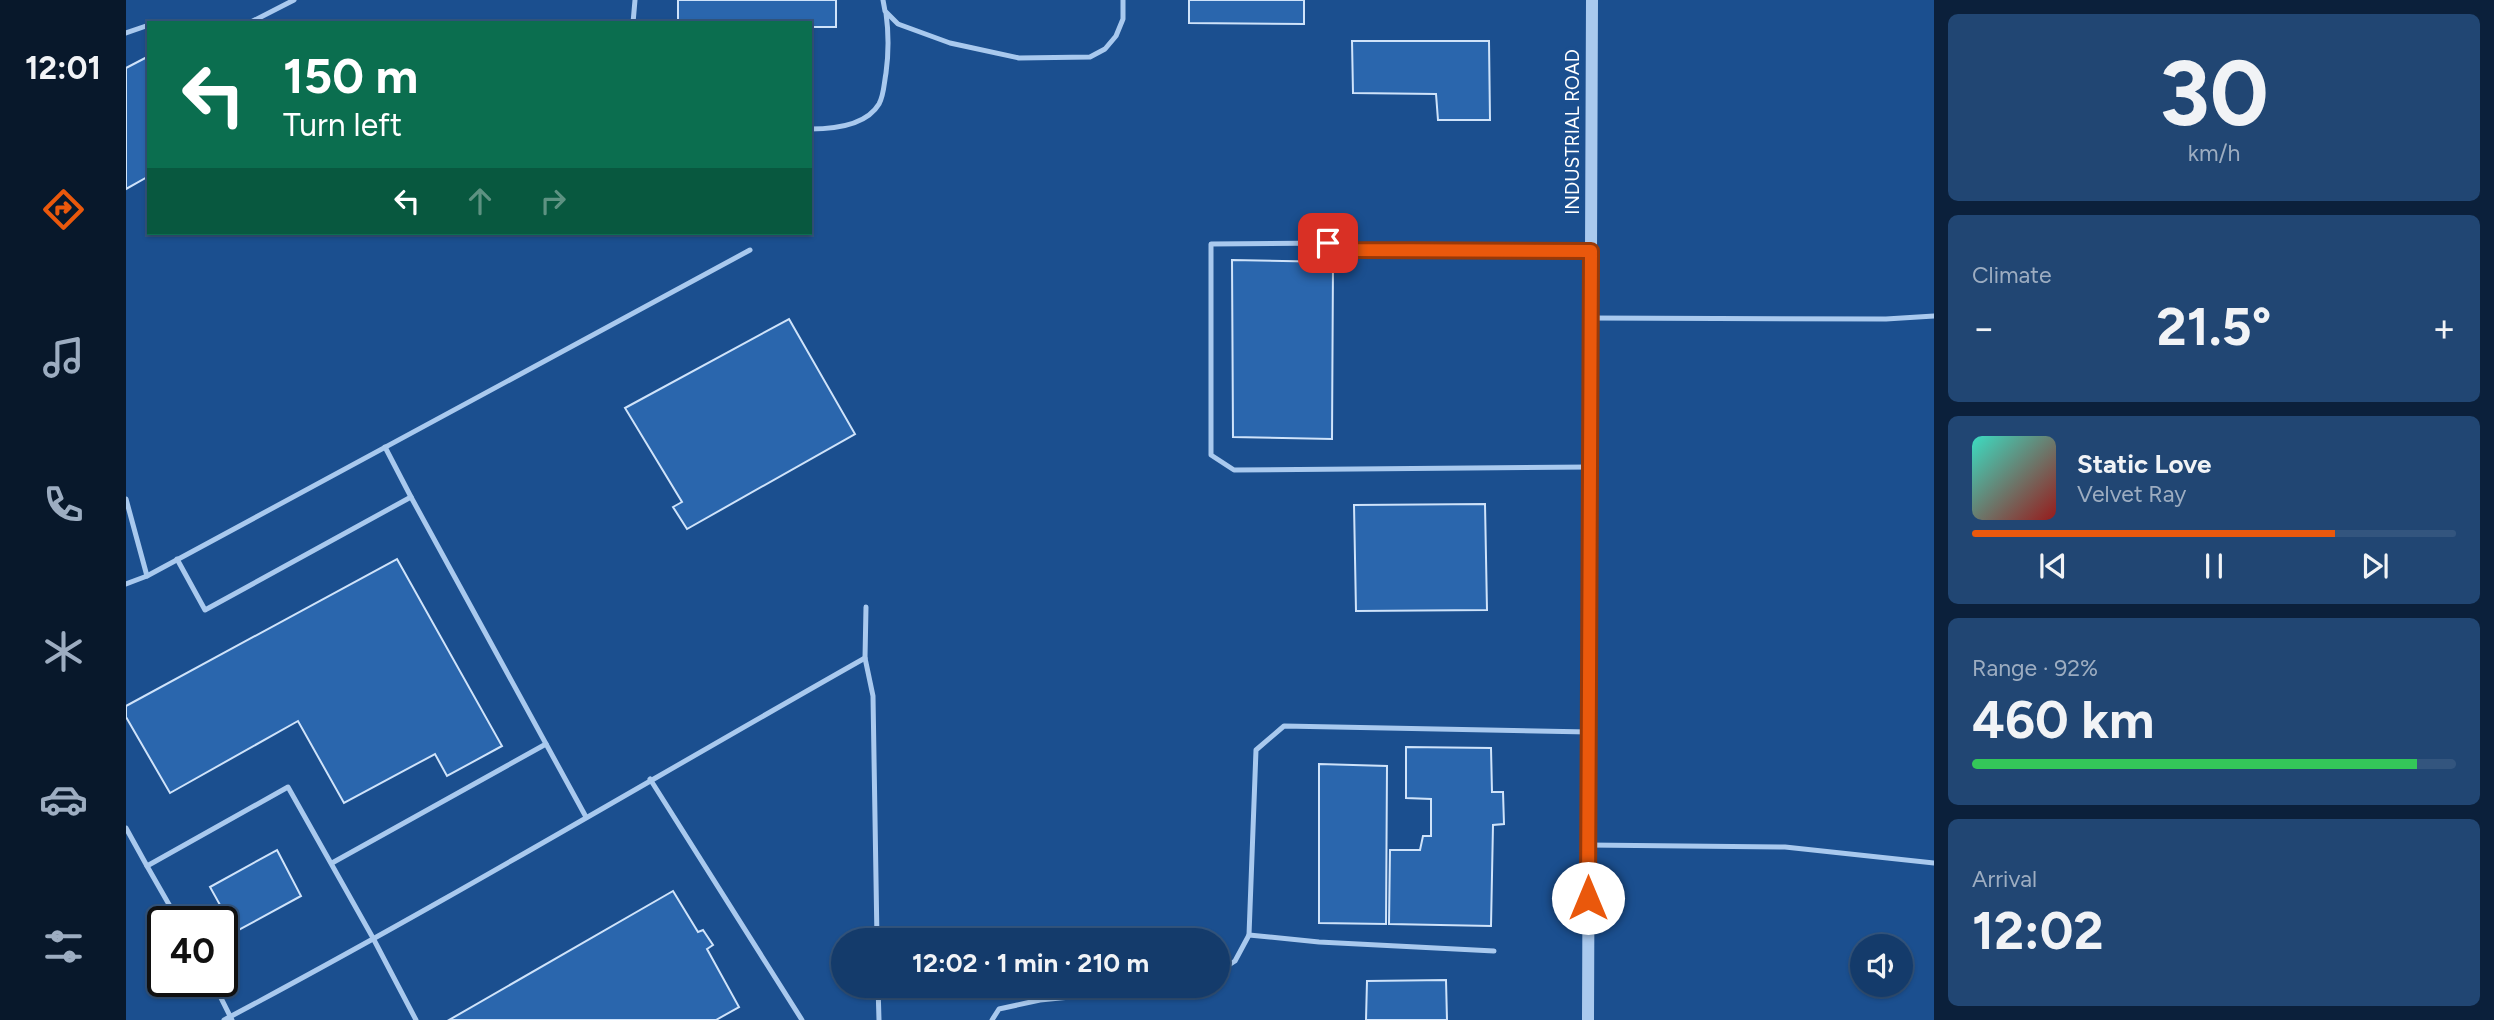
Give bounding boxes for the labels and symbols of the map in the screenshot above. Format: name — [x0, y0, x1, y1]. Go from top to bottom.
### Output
street label: INDUSTRIAL ROAD — [1561, 49, 1584, 215]
pin — [1298, 213, 1358, 273]
position arrow — [1551, 861, 1625, 935]
speed limit sign: 40 — [147, 906, 238, 997]

